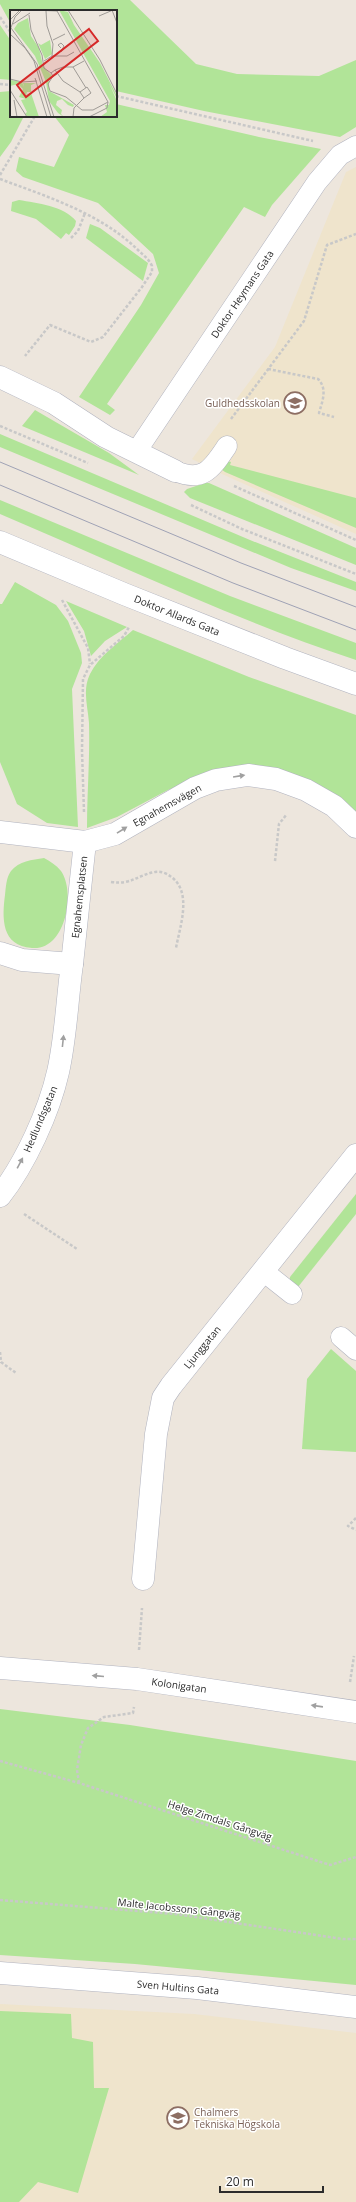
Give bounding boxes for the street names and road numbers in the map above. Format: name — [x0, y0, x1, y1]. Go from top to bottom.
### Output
street label: Doktor Heymans Gata — [207, 247, 277, 341]
street label: Doktor Allards Gata — [132, 591, 222, 639]
street label: Egnahemsvägen — [130, 780, 204, 830]
street label: Egnahemsplatsen — [68, 855, 90, 939]
street label: Hedlundsgatan — [20, 1084, 60, 1154]
street label: Ljunggatan — [180, 1323, 224, 1371]
street label: Kolonigatan — [151, 1674, 207, 1696]
street label: Helge Zimdals Gångväg — [166, 1797, 274, 1844]
street label: Malte Jacobssons Gångväg — [117, 1895, 242, 1921]
street label: Sven Hultins Gata — [136, 1976, 220, 1998]

